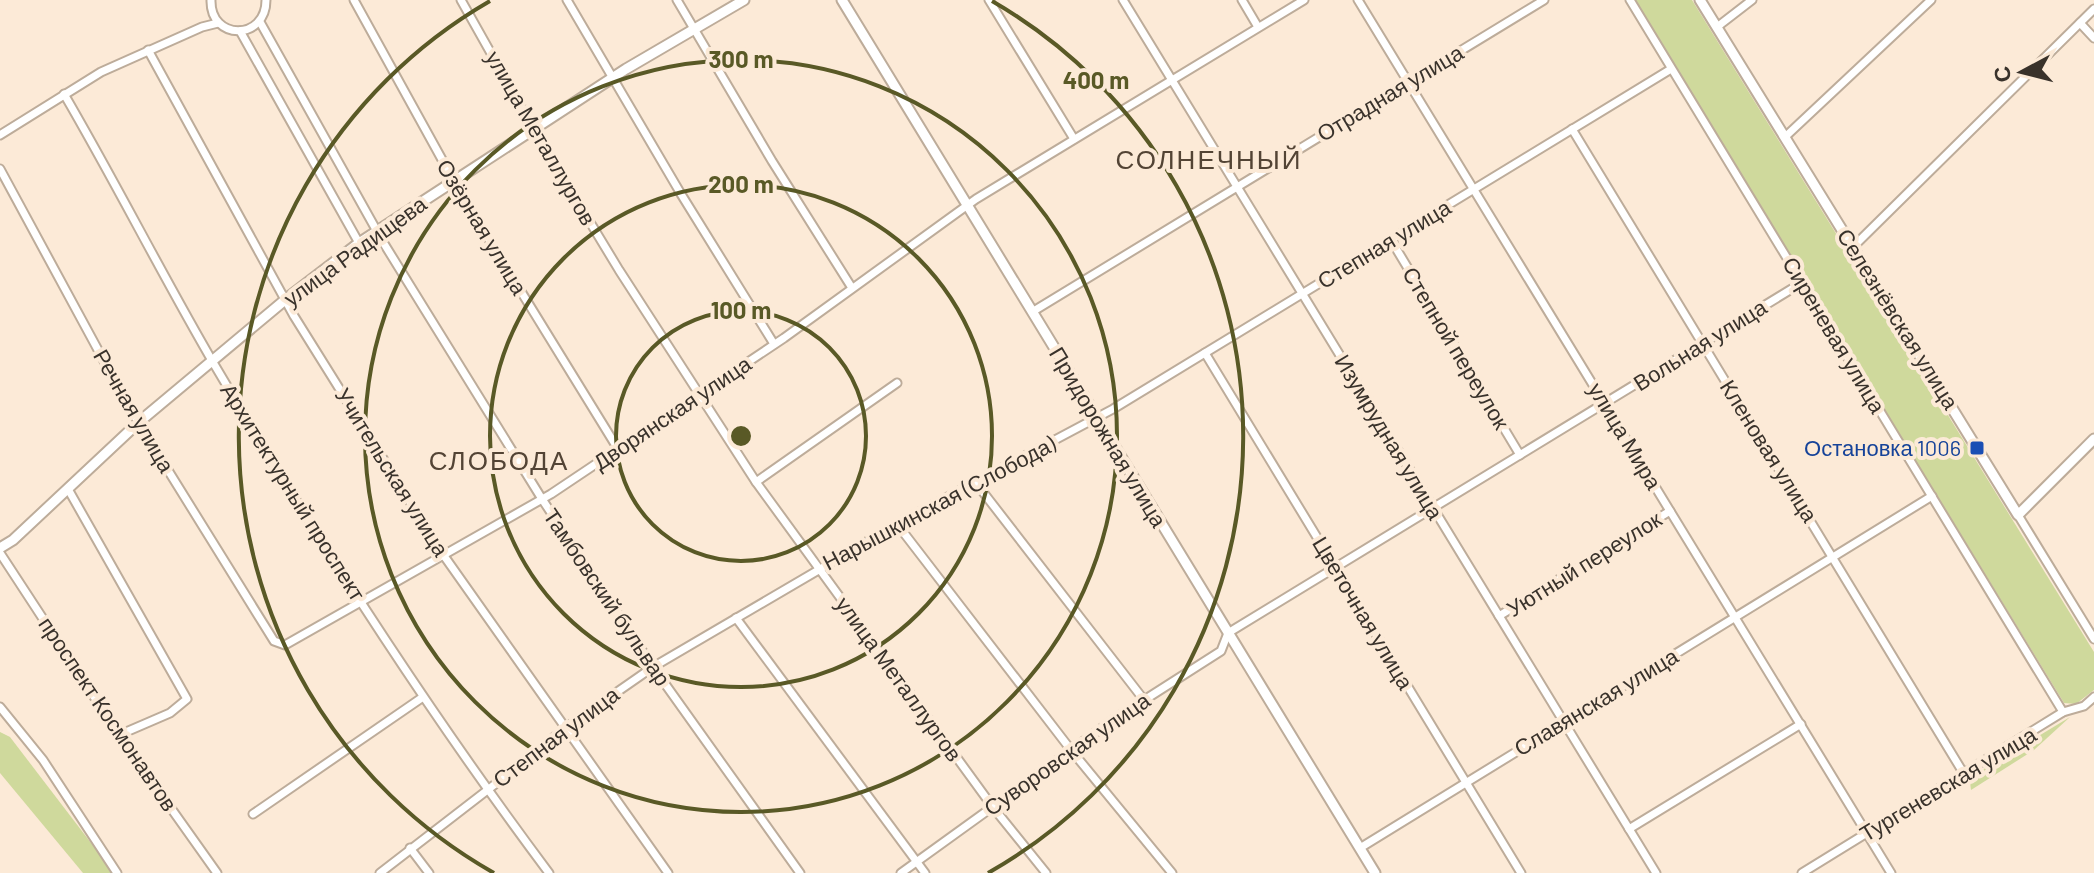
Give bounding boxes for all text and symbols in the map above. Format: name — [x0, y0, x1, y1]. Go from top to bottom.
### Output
north arrow — [1982, 32, 2062, 112]
street label: Отрадная улица — [1312, 38, 1468, 147]
text: 300 m — [708, 44, 774, 73]
street label: улица Металлургов — [480, 46, 602, 230]
text: 400 m — [1063, 65, 1129, 94]
text: С — [1987, 65, 2015, 84]
district label: СОЛНЕЧНЫЙ — [1115, 143, 1303, 174]
street label: Озёрная улица — [431, 154, 534, 300]
text: 200 m — [708, 169, 774, 198]
street label: улица Радищева — [278, 189, 432, 311]
street label: Степная улица — [1312, 193, 1456, 294]
street label: Селезнёвская улица — [1832, 223, 1965, 415]
street label: Сиреневая улица — [1777, 252, 1892, 418]
street label: Степной переулок — [1397, 262, 1516, 434]
street label: Вольная улица — [1628, 292, 1772, 396]
text: 100 m — [711, 295, 771, 324]
street label: Придорожная улица — [1044, 342, 1173, 532]
street label: Речная улица — [88, 344, 181, 478]
street label: Дворянская улица — [588, 349, 756, 475]
street label: Изумрудная улица — [1329, 349, 1450, 525]
street label: Кленовая улица — [1715, 375, 1824, 528]
street label: улица Мира — [1583, 377, 1668, 495]
street label: Архитектурный проспект — [215, 378, 371, 605]
street label: Учительская улица — [330, 383, 456, 562]
centre of rings — [727, 422, 755, 450]
street label: Нарышкинская (Слобода) — [818, 430, 1060, 575]
place label: Остановка 1006 — [1804, 434, 1961, 460]
marker: Остановка 1006 — [1968, 439, 1986, 457]
district label: СЛОБОДА — [429, 444, 569, 475]
street label: Тамбовский бульвар — [538, 503, 677, 691]
street label: Уютный переулок — [1501, 505, 1666, 622]
street label: Цветочная улица — [1307, 531, 1420, 695]
street label: улица Металлургов — [831, 591, 968, 766]
street label: проспект Космонавтов — [33, 611, 184, 816]
street label: Славянская улица — [1509, 642, 1683, 761]
street label: Степная улица — [487, 680, 625, 793]
street label: Суворовская улица — [978, 686, 1156, 821]
street label: Тургеневская улица — [1855, 720, 2041, 847]

